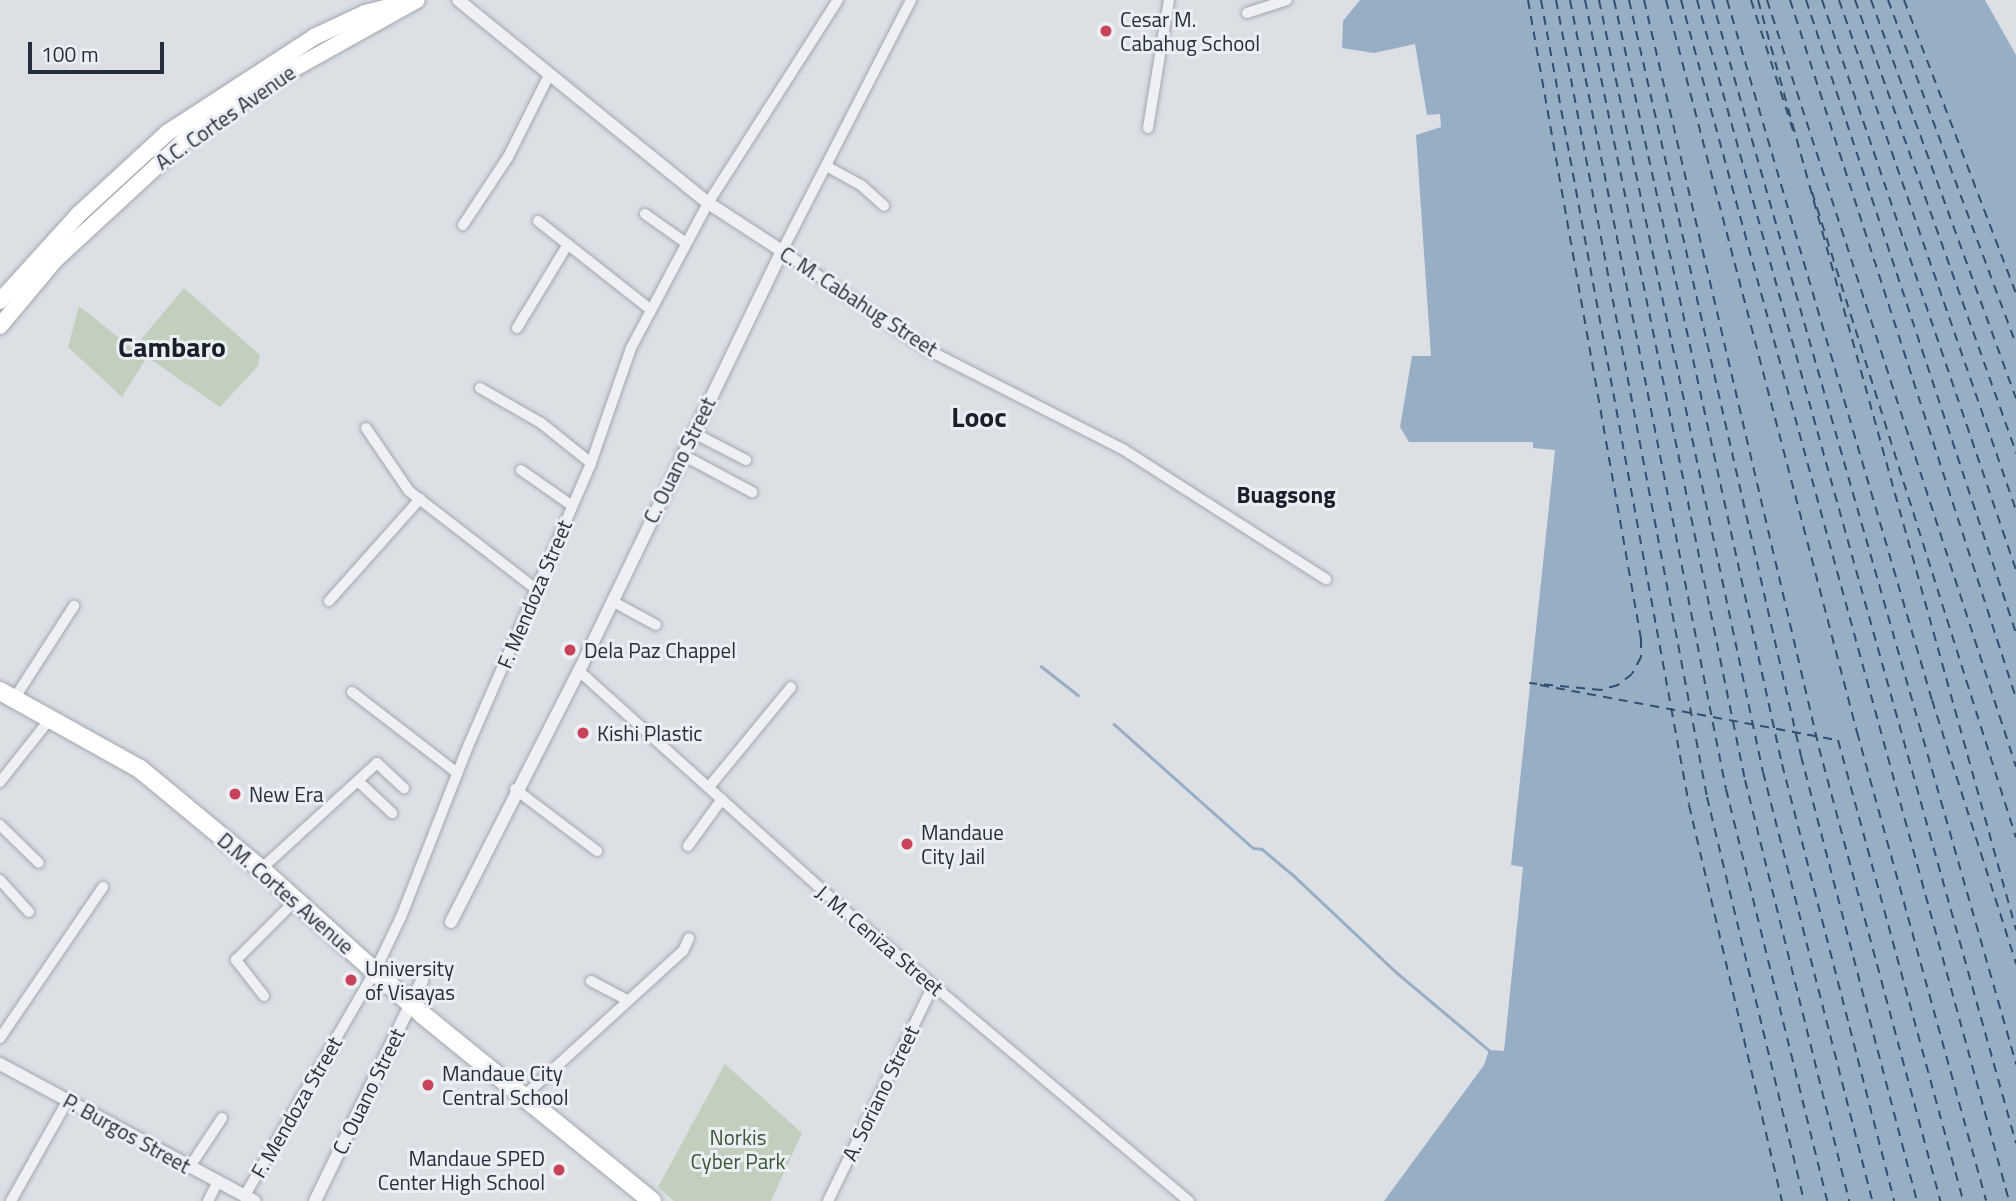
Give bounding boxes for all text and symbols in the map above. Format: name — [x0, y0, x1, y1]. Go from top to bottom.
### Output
place label: Cesar M. Cabahug School — [1120, 6, 1260, 56]
marker: Cesar M. Cabahug School — [1098, 23, 1114, 39]
scale bar — [32, 28, 168, 72]
text: 100 m — [41, 38, 98, 70]
street label: A.C. Cortes Avenue — [150, 59, 300, 175]
street label: C. M. Cabahug Street — [775, 241, 943, 361]
district label: Cambaro — [118, 330, 226, 364]
street label: C. Ouano Street — [638, 393, 720, 527]
district label: Looc — [951, 400, 1007, 434]
district label: Buagsong — [1237, 481, 1335, 509]
street label: F. Mendoza Street — [491, 516, 577, 672]
place label: Dela Paz Chappel — [584, 637, 736, 663]
marker: Dela Paz Chappel — [562, 642, 578, 658]
place label: Kishi Plastic — [597, 720, 703, 746]
marker: Kishi Plastic — [575, 725, 591, 741]
place label: New Era — [249, 781, 324, 807]
marker: New Era — [227, 786, 243, 802]
place label: Mandaue City Jail — [921, 819, 1004, 869]
street label: D.M. Cortes Avenue — [213, 827, 359, 959]
marker: Mandaue City Jail — [899, 836, 915, 852]
street label: J. M. Ceniza Street — [811, 879, 949, 1001]
place label: University of Visayas — [365, 955, 455, 1005]
marker: University of Visayas — [343, 972, 359, 988]
street label: A. Soriano Street — [836, 1021, 924, 1165]
street label: C. Ouano Street — [327, 1024, 409, 1158]
street label: F. Mendoza Street — [245, 1032, 347, 1182]
place label: Mandaue City Central School — [442, 1060, 569, 1110]
marker: Mandaue City Central School — [420, 1077, 436, 1093]
street label: P. Burgos Street — [59, 1088, 195, 1178]
park label: Norkis Cyber Park — [691, 1124, 785, 1174]
place label: Mandaue SPED Center High School — [378, 1145, 545, 1195]
marker: Mandaue SPED Center High School — [551, 1162, 567, 1178]

